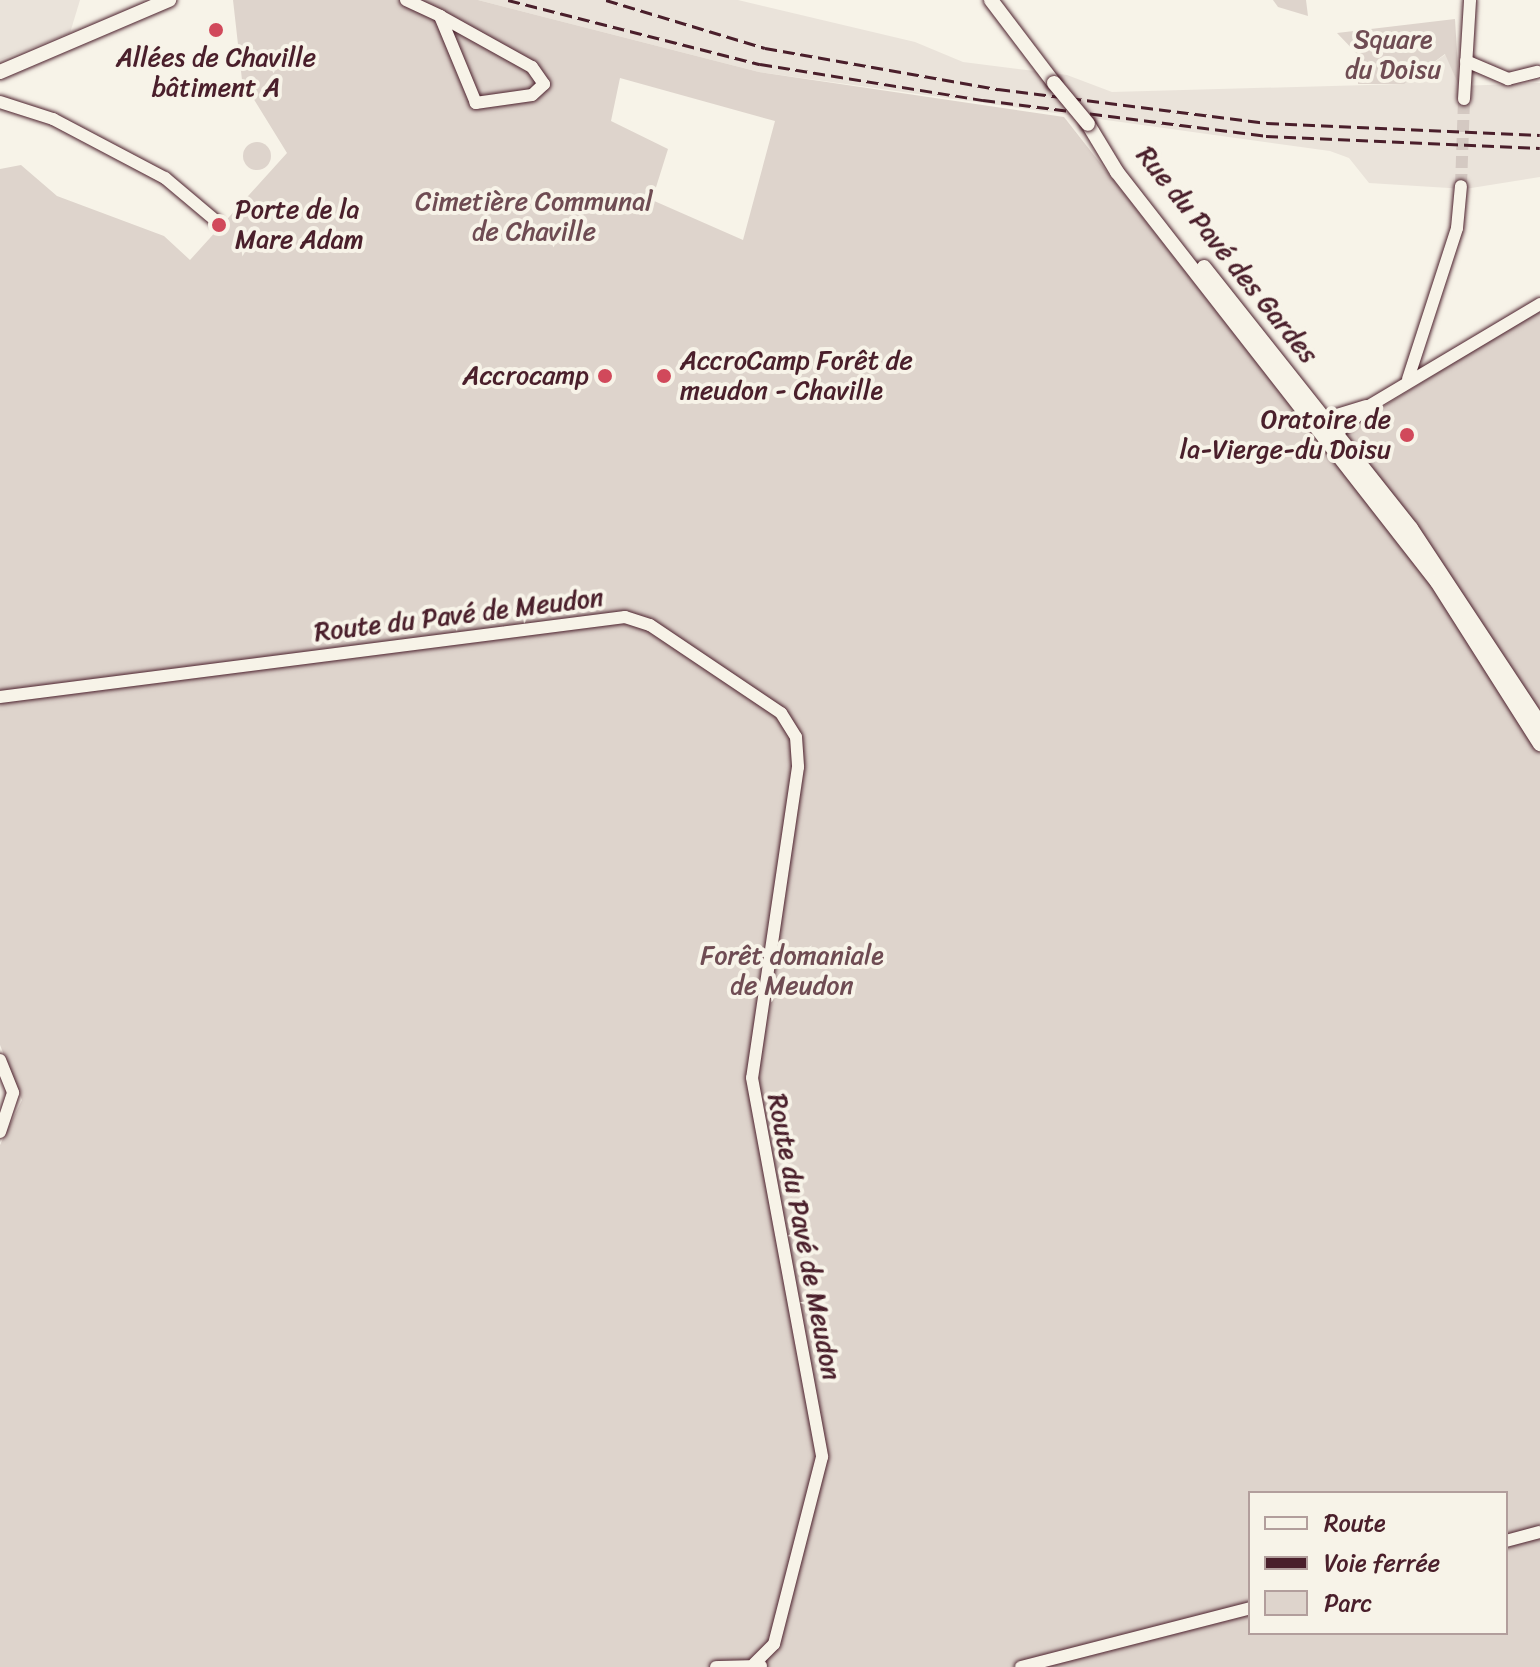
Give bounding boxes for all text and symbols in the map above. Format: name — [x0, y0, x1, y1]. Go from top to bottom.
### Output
marker: Allées de Chaville bâtiment A — [207, 21, 225, 39]
park label: Square du Doisu — [1345, 24, 1441, 86]
place label: Allées de Chaville bâtiment A — [116, 42, 316, 104]
street label: Rue du Pavé des Gardes — [1130, 141, 1324, 369]
park label: Cimetière Communal de Chaville — [415, 186, 653, 248]
place label: Porte de la Mare Adam — [235, 194, 364, 256]
marker: Porte de la Mare Adam — [210, 216, 228, 234]
place label: AccroCamp Forêt de meudon - Chaville — [680, 345, 913, 406]
place label: Accrocamp — [462, 360, 589, 392]
marker: Accrocamp — [596, 367, 614, 385]
marker: AccroCamp Forêt de meudon - Chaville — [655, 367, 673, 385]
place label: Oratoire de la-Vierge-du Doisu — [1179, 404, 1391, 466]
marker: Oratoire de la-Vierge-du Doisu — [1398, 426, 1416, 444]
street label: Route du Pavé de Meudon — [312, 582, 606, 648]
park label: Forêt domaniale de Meudon — [700, 940, 884, 1002]
street label: Route du Pavé de Meudon — [761, 1091, 847, 1383]
legend — [1248, 1491, 1508, 1635]
text: Route — [1324, 1502, 1386, 1544]
text: Voie ferrée — [1324, 1542, 1440, 1584]
text: Parc — [1324, 1582, 1372, 1624]

